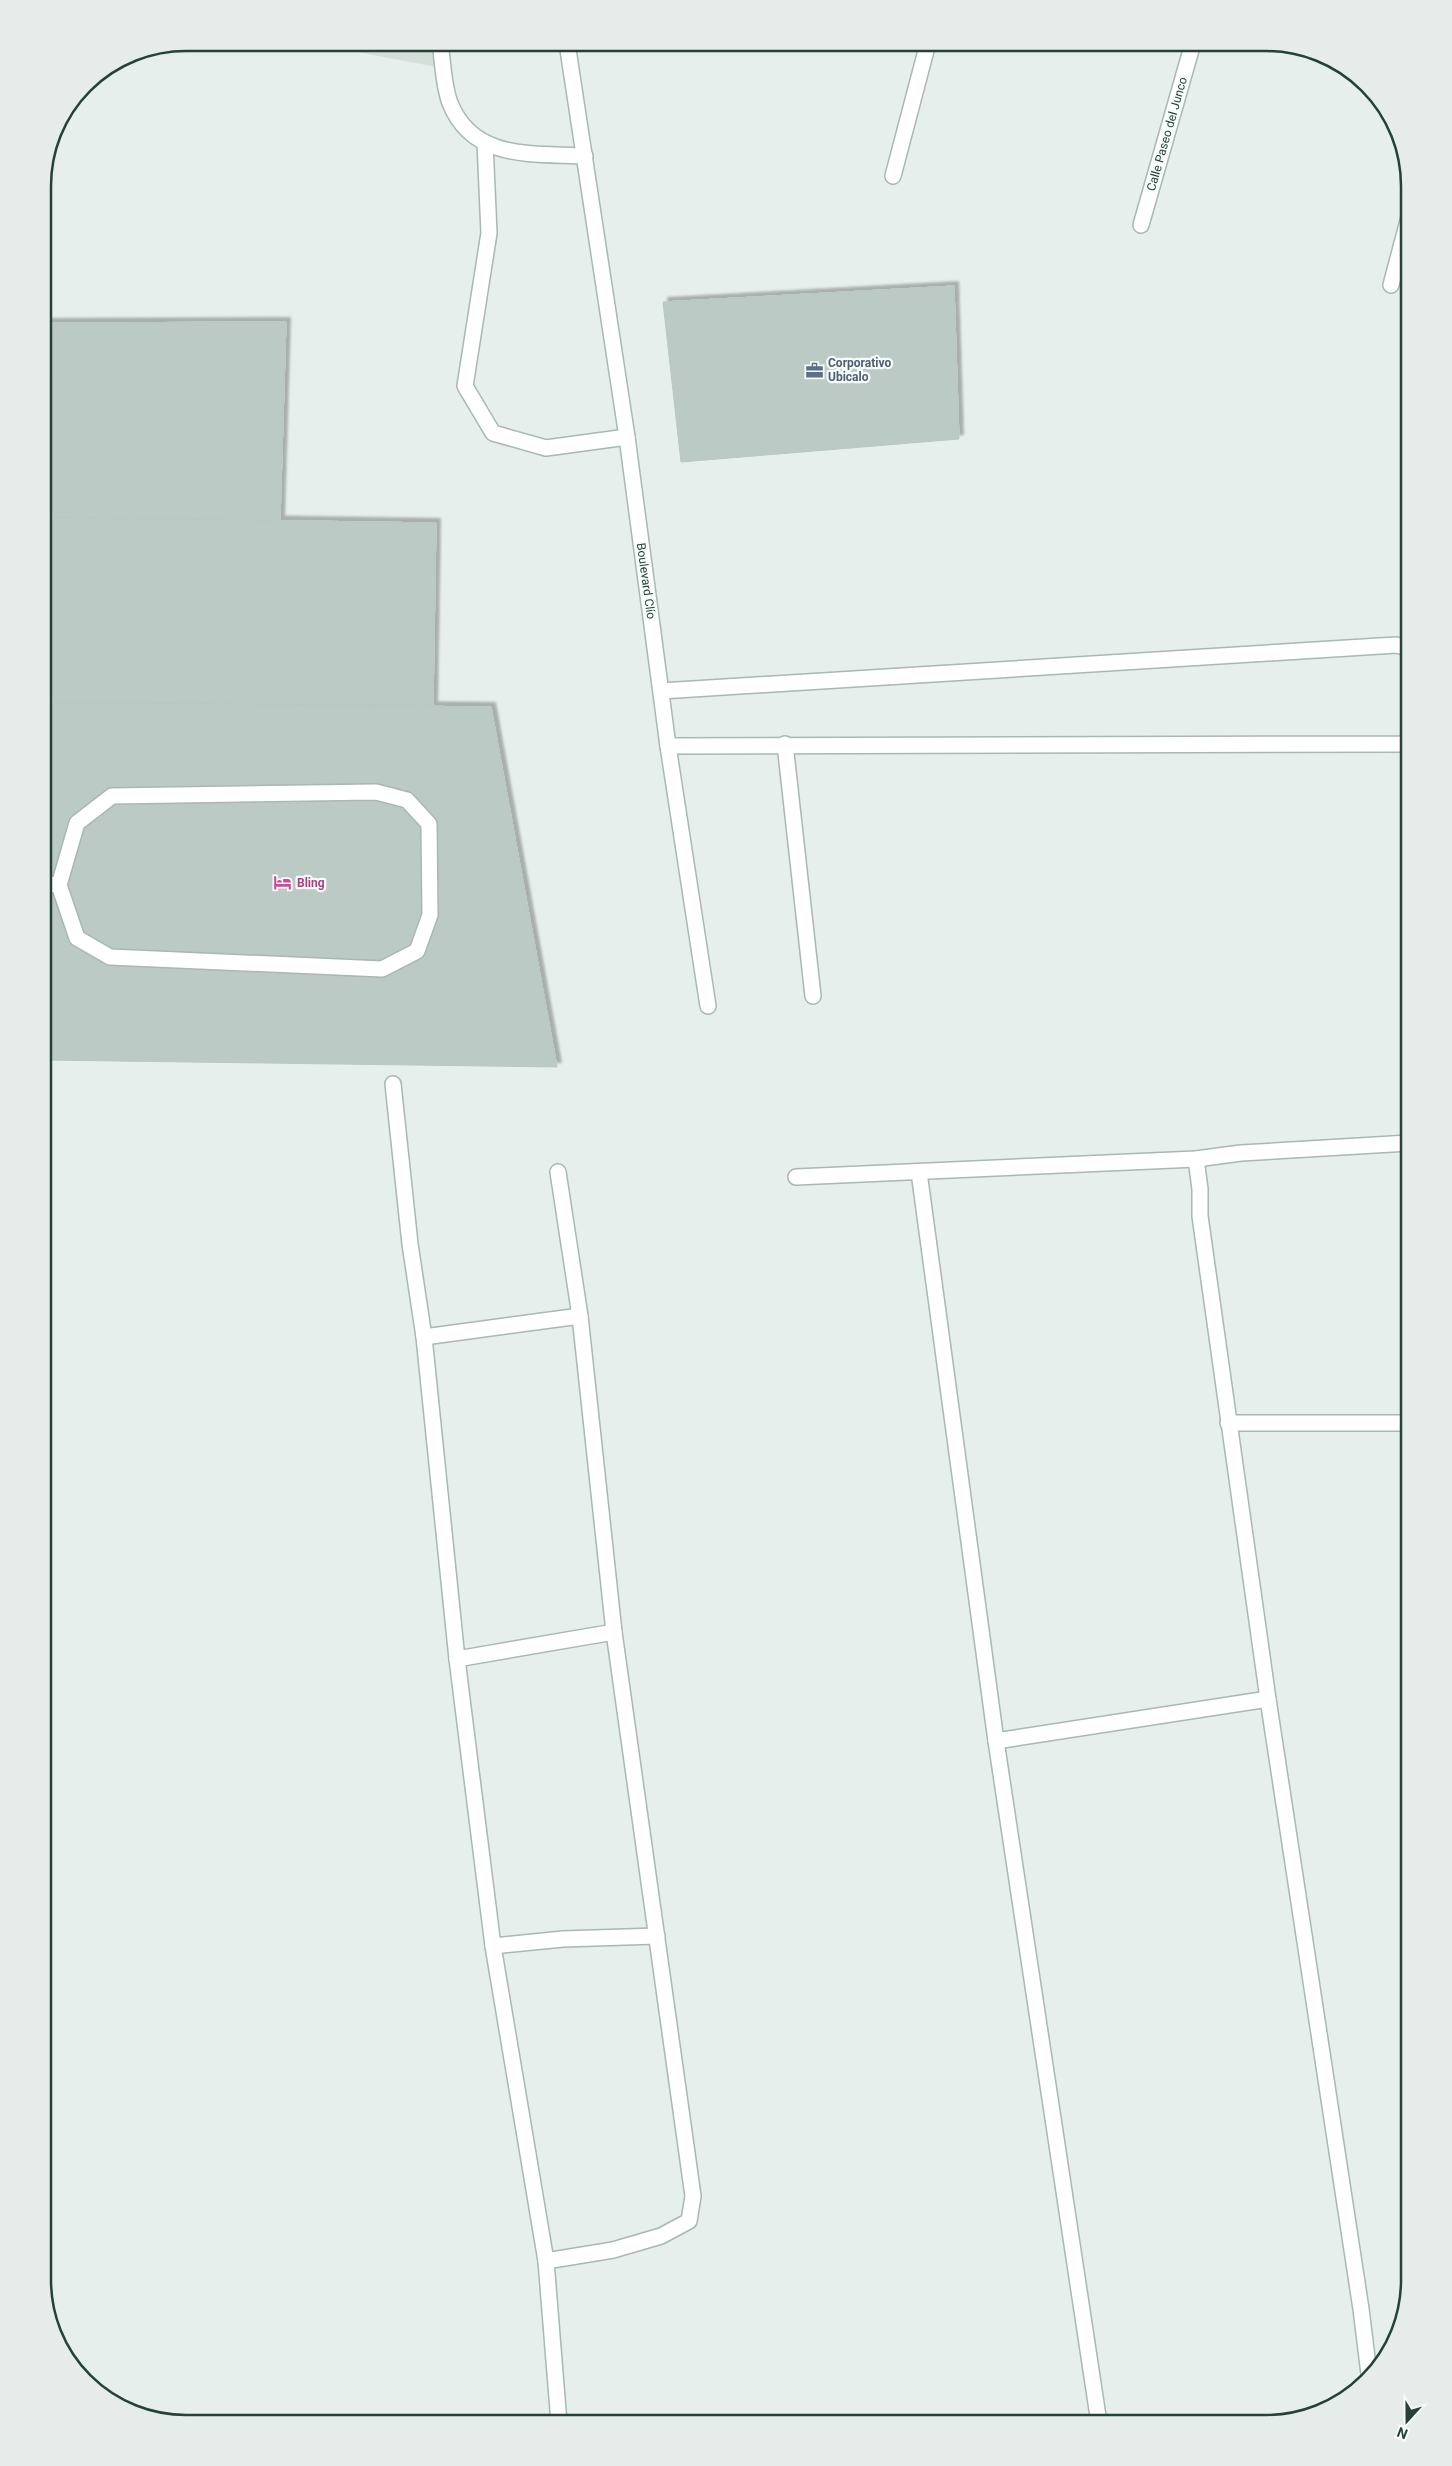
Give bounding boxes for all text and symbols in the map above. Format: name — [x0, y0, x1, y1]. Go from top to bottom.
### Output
street label: Calle Paseo del Junco — [1144, 75, 1190, 193]
place label: Corporativo Ubicalo — [828, 356, 891, 384]
office icon: Corporativo Ubicalo — [804, 360, 824, 380]
street label: Boulevard Clío — [634, 542, 658, 620]
hotel icon: Bling — [273, 873, 293, 893]
place label: Bling — [297, 876, 325, 890]
north arrow — [1382, 2396, 1432, 2446]
text: N — [1395, 2424, 1410, 2442]

